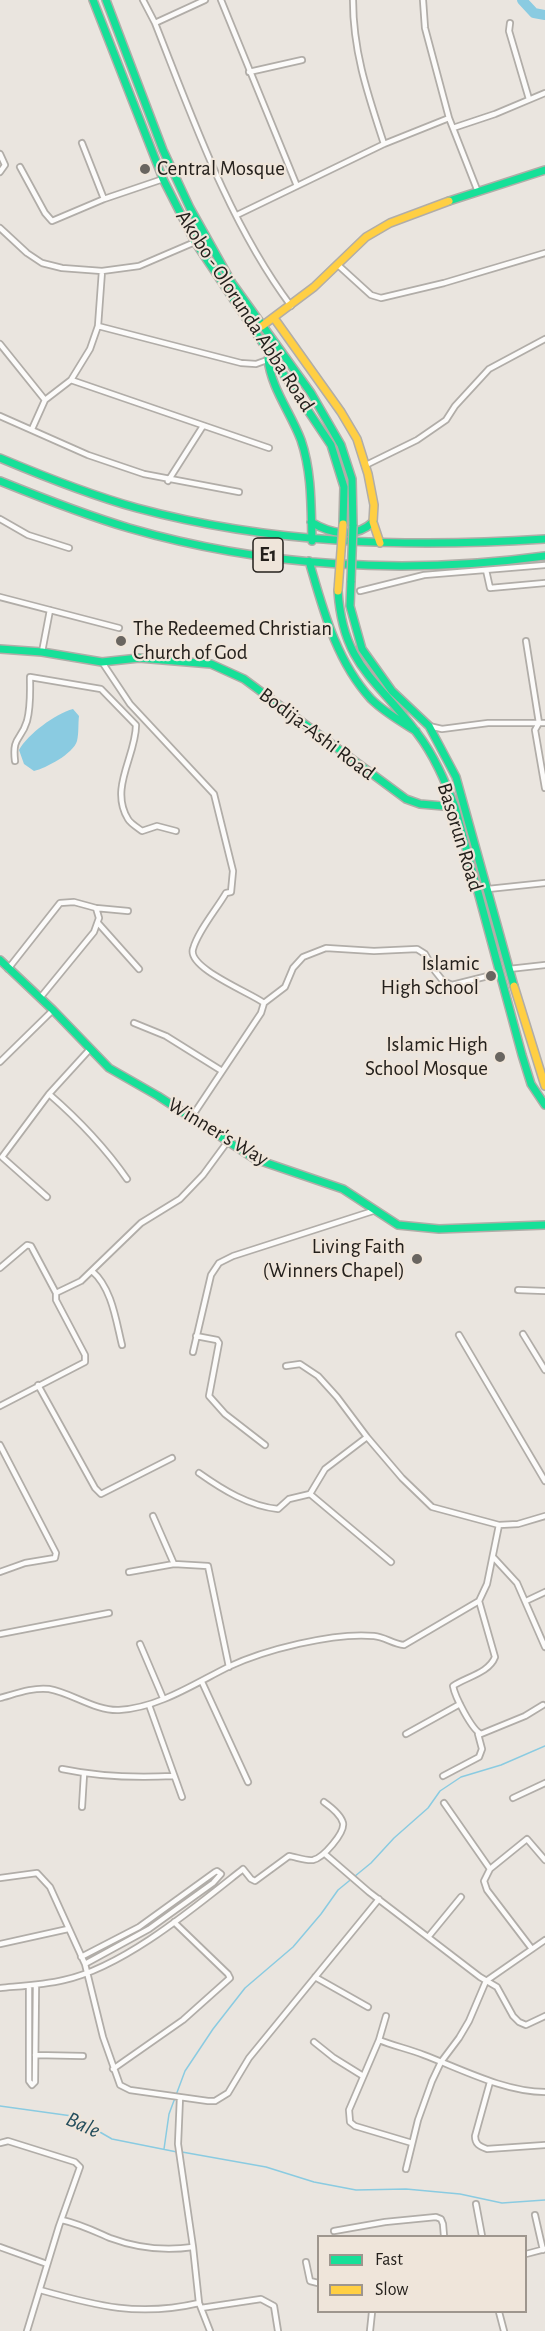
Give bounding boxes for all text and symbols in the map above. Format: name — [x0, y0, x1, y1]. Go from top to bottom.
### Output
place label: Central Mosque — [157, 156, 285, 182]
marker: Central Mosque — [138, 162, 152, 176]
street label: Akobo - Olorunda Abba Road — [170, 205, 320, 417]
road number: E1 — [253, 538, 283, 572]
place label: The Redeemed Christian Church of God — [133, 616, 332, 666]
marker: The Redeemed Christian Church of God — [114, 634, 128, 648]
street label: Bodija-Ashi Road — [254, 682, 380, 786]
street label: Basorun Road — [432, 780, 488, 894]
place label: Islamic High School — [381, 951, 479, 1001]
marker: Islamic High School — [484, 969, 498, 983]
place label: Islamic High School Mosque — [365, 1032, 488, 1082]
marker: Islamic High School Mosque — [493, 1050, 507, 1064]
street label: Winner's Way — [163, 1092, 273, 1172]
place label: Living Faith (Winners Chapel) — [262, 1234, 405, 1284]
marker: Living Faith (Winners Chapel) — [410, 1252, 424, 1266]
water label: Bale — [62, 2106, 104, 2144]
legend — [317, 2235, 527, 2313]
text: Fast — [375, 2251, 403, 2269]
text: Slow — [375, 2281, 408, 2299]

